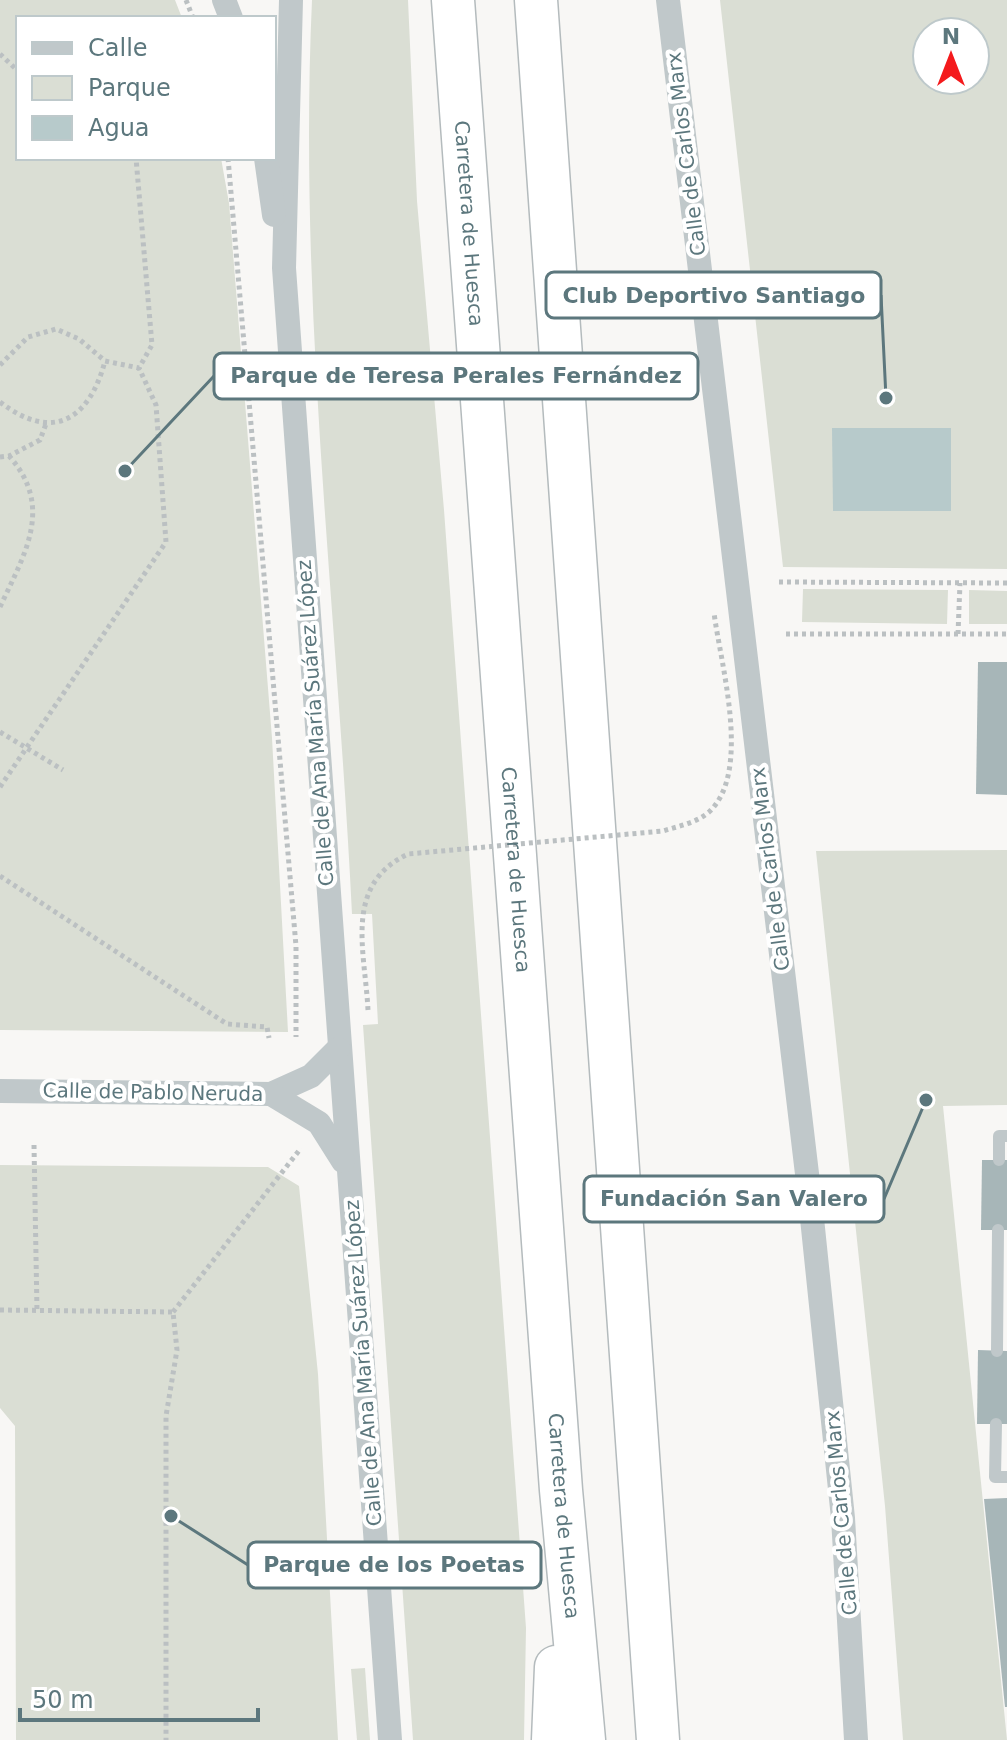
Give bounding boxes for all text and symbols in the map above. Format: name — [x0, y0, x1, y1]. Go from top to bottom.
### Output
legend — [16, 16, 276, 160]
north arrow — [911, 16, 991, 96]
text: N — [942, 24, 960, 49]
text: Calle — [88, 34, 148, 62]
street label: Calle de Carlos Marx — [662, 50, 710, 257]
text: Parque — [88, 74, 171, 102]
text: Agua — [88, 114, 150, 142]
street label: Carretera de Huesca — [450, 120, 489, 327]
callout: Club Deportivo Santiago — [546, 272, 881, 318]
text: Club Deportivo Santiago — [563, 283, 865, 308]
callout: Parque de Teresa Perales Fernández — [214, 353, 698, 399]
text: Parque de Teresa Perales Fernández — [230, 363, 682, 388]
street label: Calle de Ana María Suárez López — [292, 559, 338, 887]
street label: Calle de Carlos Marx — [746, 765, 794, 972]
street label: Carretera de Huesca — [497, 766, 535, 973]
street label: Calle de Pablo Neruda — [42, 1078, 264, 1106]
callout: Fundación San Valero — [584, 1176, 884, 1222]
text: Fundación San Valero — [600, 1186, 868, 1211]
street label: Calle de Ana María Suárez López — [340, 1199, 386, 1527]
street label: Calle de Carlos Marx — [820, 1409, 862, 1616]
street label: Carretera de Huesca — [543, 1412, 585, 1620]
callout: Parque de los Poetas — [248, 1542, 541, 1588]
text: Parque de los Poetas — [263, 1552, 525, 1577]
scale bar — [20, 1672, 258, 1722]
text: 50 m — [32, 1686, 94, 1714]

